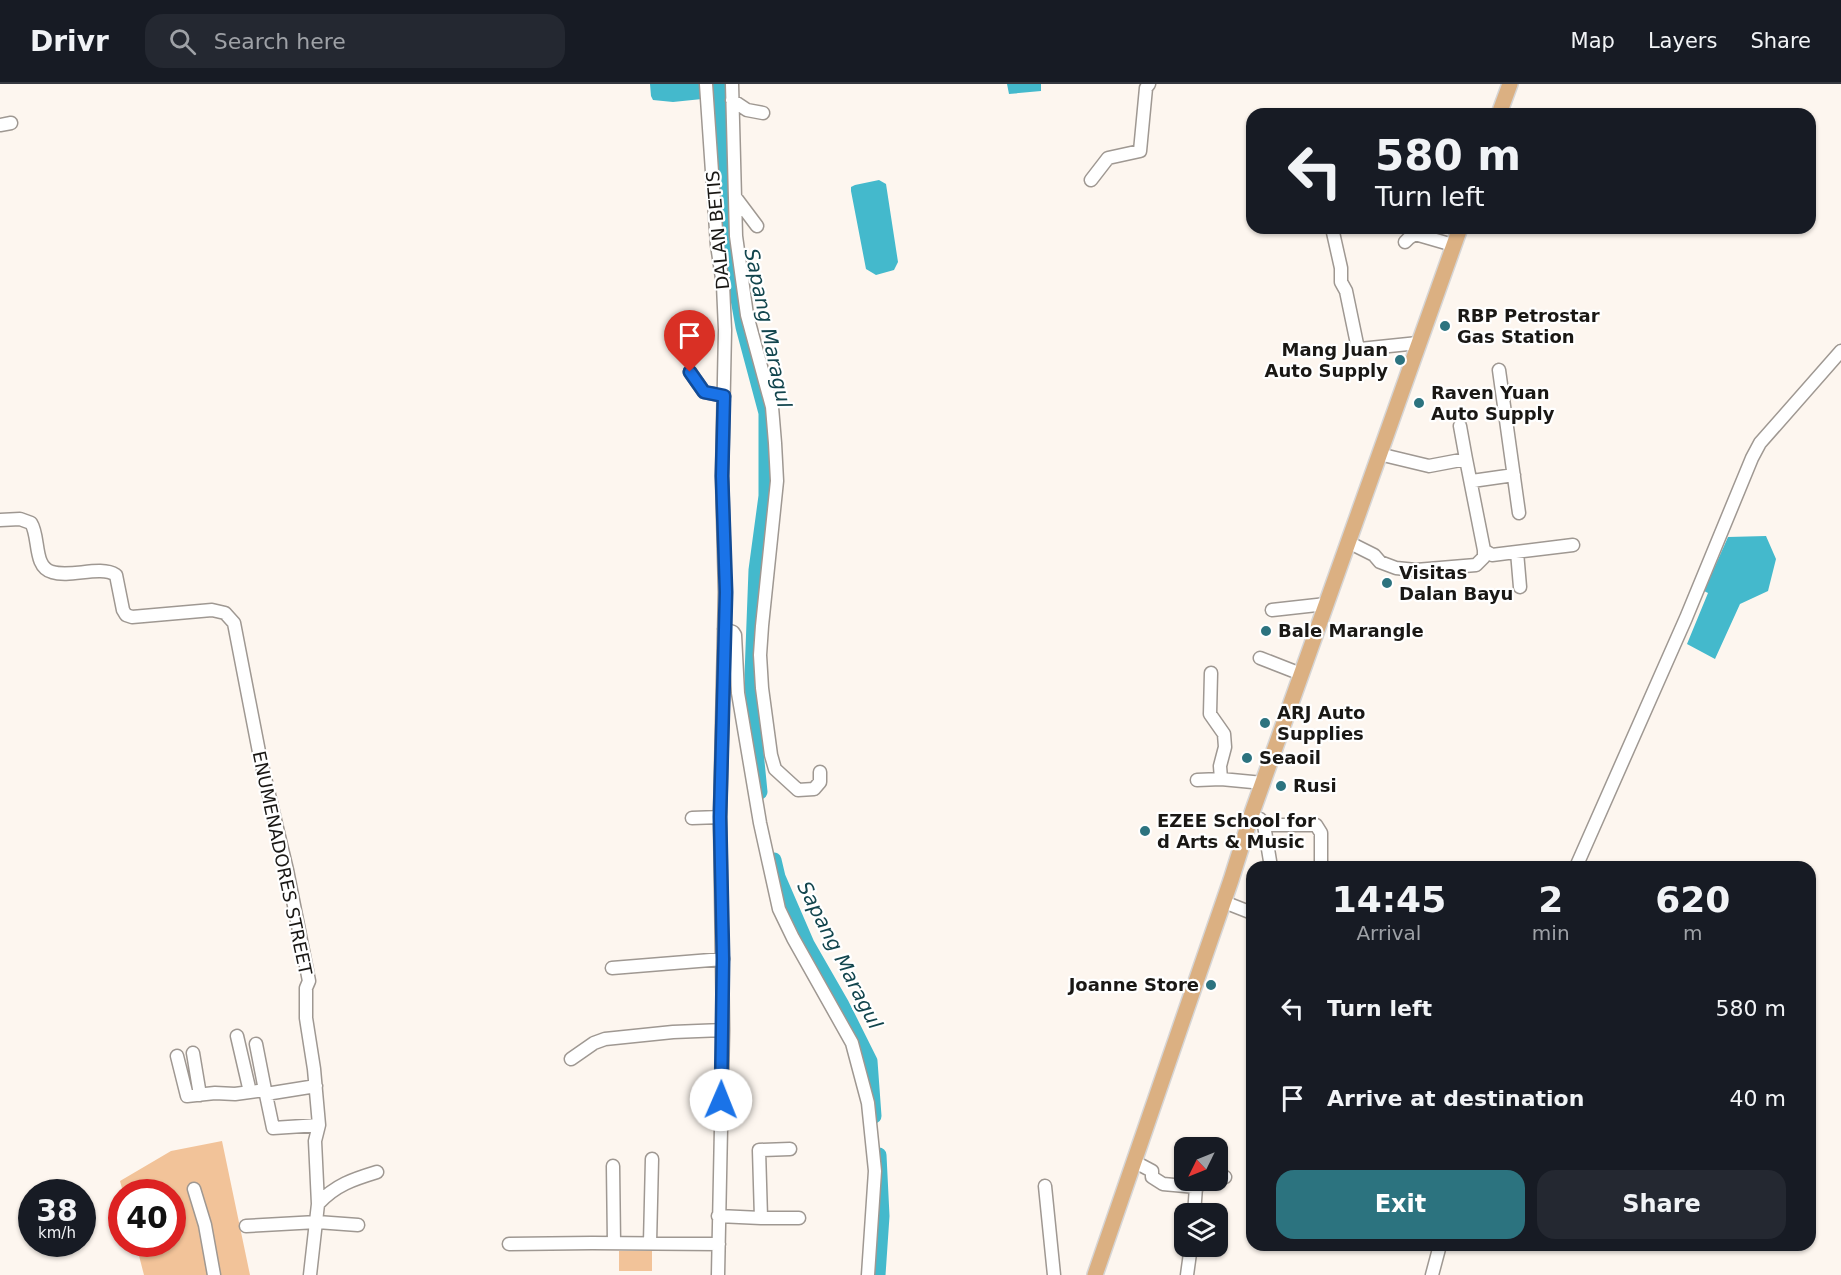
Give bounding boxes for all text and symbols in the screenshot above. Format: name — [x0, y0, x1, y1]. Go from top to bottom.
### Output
search box — [145, 14, 565, 68]
text: Drivr — [30, 25, 109, 58]
icon: search — [166, 25, 199, 58]
text: Search here — [214, 29, 346, 54]
text: Map — [1571, 29, 1615, 53]
text: Layers — [1648, 29, 1717, 53]
text: Share — [1750, 29, 1811, 53]
text: 580 m — [1375, 131, 1521, 180]
icon: left — [1276, 132, 1354, 210]
street label: DALAN BETIS — [702, 170, 733, 290]
text: Turn left — [1375, 181, 1485, 212]
water label: Sapang Maragul — [739, 246, 797, 410]
place label: RBP Petrostar Gas Station — [1457, 305, 1600, 347]
pin — [664, 310, 715, 372]
icon: arrive — [673, 319, 706, 352]
marker: RBP Petrostar Gas Station — [1438, 319, 1452, 333]
place label: Mang Juan Auto Supply — [1265, 339, 1388, 381]
marker: Mang Juan Auto Supply — [1393, 353, 1407, 367]
place label: Raven Yuan Auto Supply — [1431, 382, 1555, 424]
marker: Raven Yuan Auto Supply — [1412, 396, 1426, 410]
place label: Visitas Dalan Bayu — [1399, 562, 1513, 604]
marker: Visitas Dalan Bayu — [1380, 576, 1394, 590]
place label: Bale Marangle — [1278, 620, 1424, 641]
marker: Bale Marangle — [1259, 624, 1273, 638]
place label: ARJ Auto Supplies — [1277, 702, 1365, 744]
marker: ARJ Auto Supplies — [1258, 716, 1272, 730]
place label: Seaoil — [1259, 747, 1321, 768]
street label: ENUMENADORES STREET — [248, 749, 317, 978]
marker: Seaoil — [1240, 751, 1254, 765]
place label: Rusi — [1293, 775, 1337, 796]
marker: Rusi — [1274, 779, 1288, 793]
place label: EZEE School for d Arts & Music — [1157, 810, 1316, 852]
marker: EZEE School for d Arts & Music — [1138, 824, 1152, 838]
water label: Sapang Maragul — [792, 877, 888, 1033]
text: 14:45 — [1332, 879, 1446, 920]
text: 2 — [1538, 879, 1563, 920]
text: 620 — [1655, 879, 1730, 920]
text: Arrival — [1356, 921, 1421, 945]
text: min — [1532, 921, 1570, 945]
text: m — [1683, 921, 1703, 945]
place label: Joanne Store — [1067, 974, 1199, 995]
marker: Joanne Store — [1204, 978, 1218, 992]
icon: left — [1276, 992, 1309, 1025]
text: Turn left — [1327, 996, 1432, 1021]
text: 580 m — [1716, 996, 1786, 1021]
position arrow — [689, 1068, 753, 1132]
icon: arrive — [1276, 1082, 1309, 1115]
text: Arrive at destination — [1327, 1086, 1584, 1111]
text: 40 m — [1730, 1086, 1786, 1111]
north arrow — [1174, 1137, 1228, 1191]
map controls — [1174, 1137, 1228, 1257]
button: Exit — [1276, 1170, 1525, 1239]
button: Share — [1537, 1170, 1786, 1239]
speed limit sign: 40 — [108, 1179, 186, 1257]
text: 38 — [36, 1193, 78, 1228]
button: layers — [1174, 1203, 1228, 1257]
text: km/h — [38, 1224, 76, 1242]

